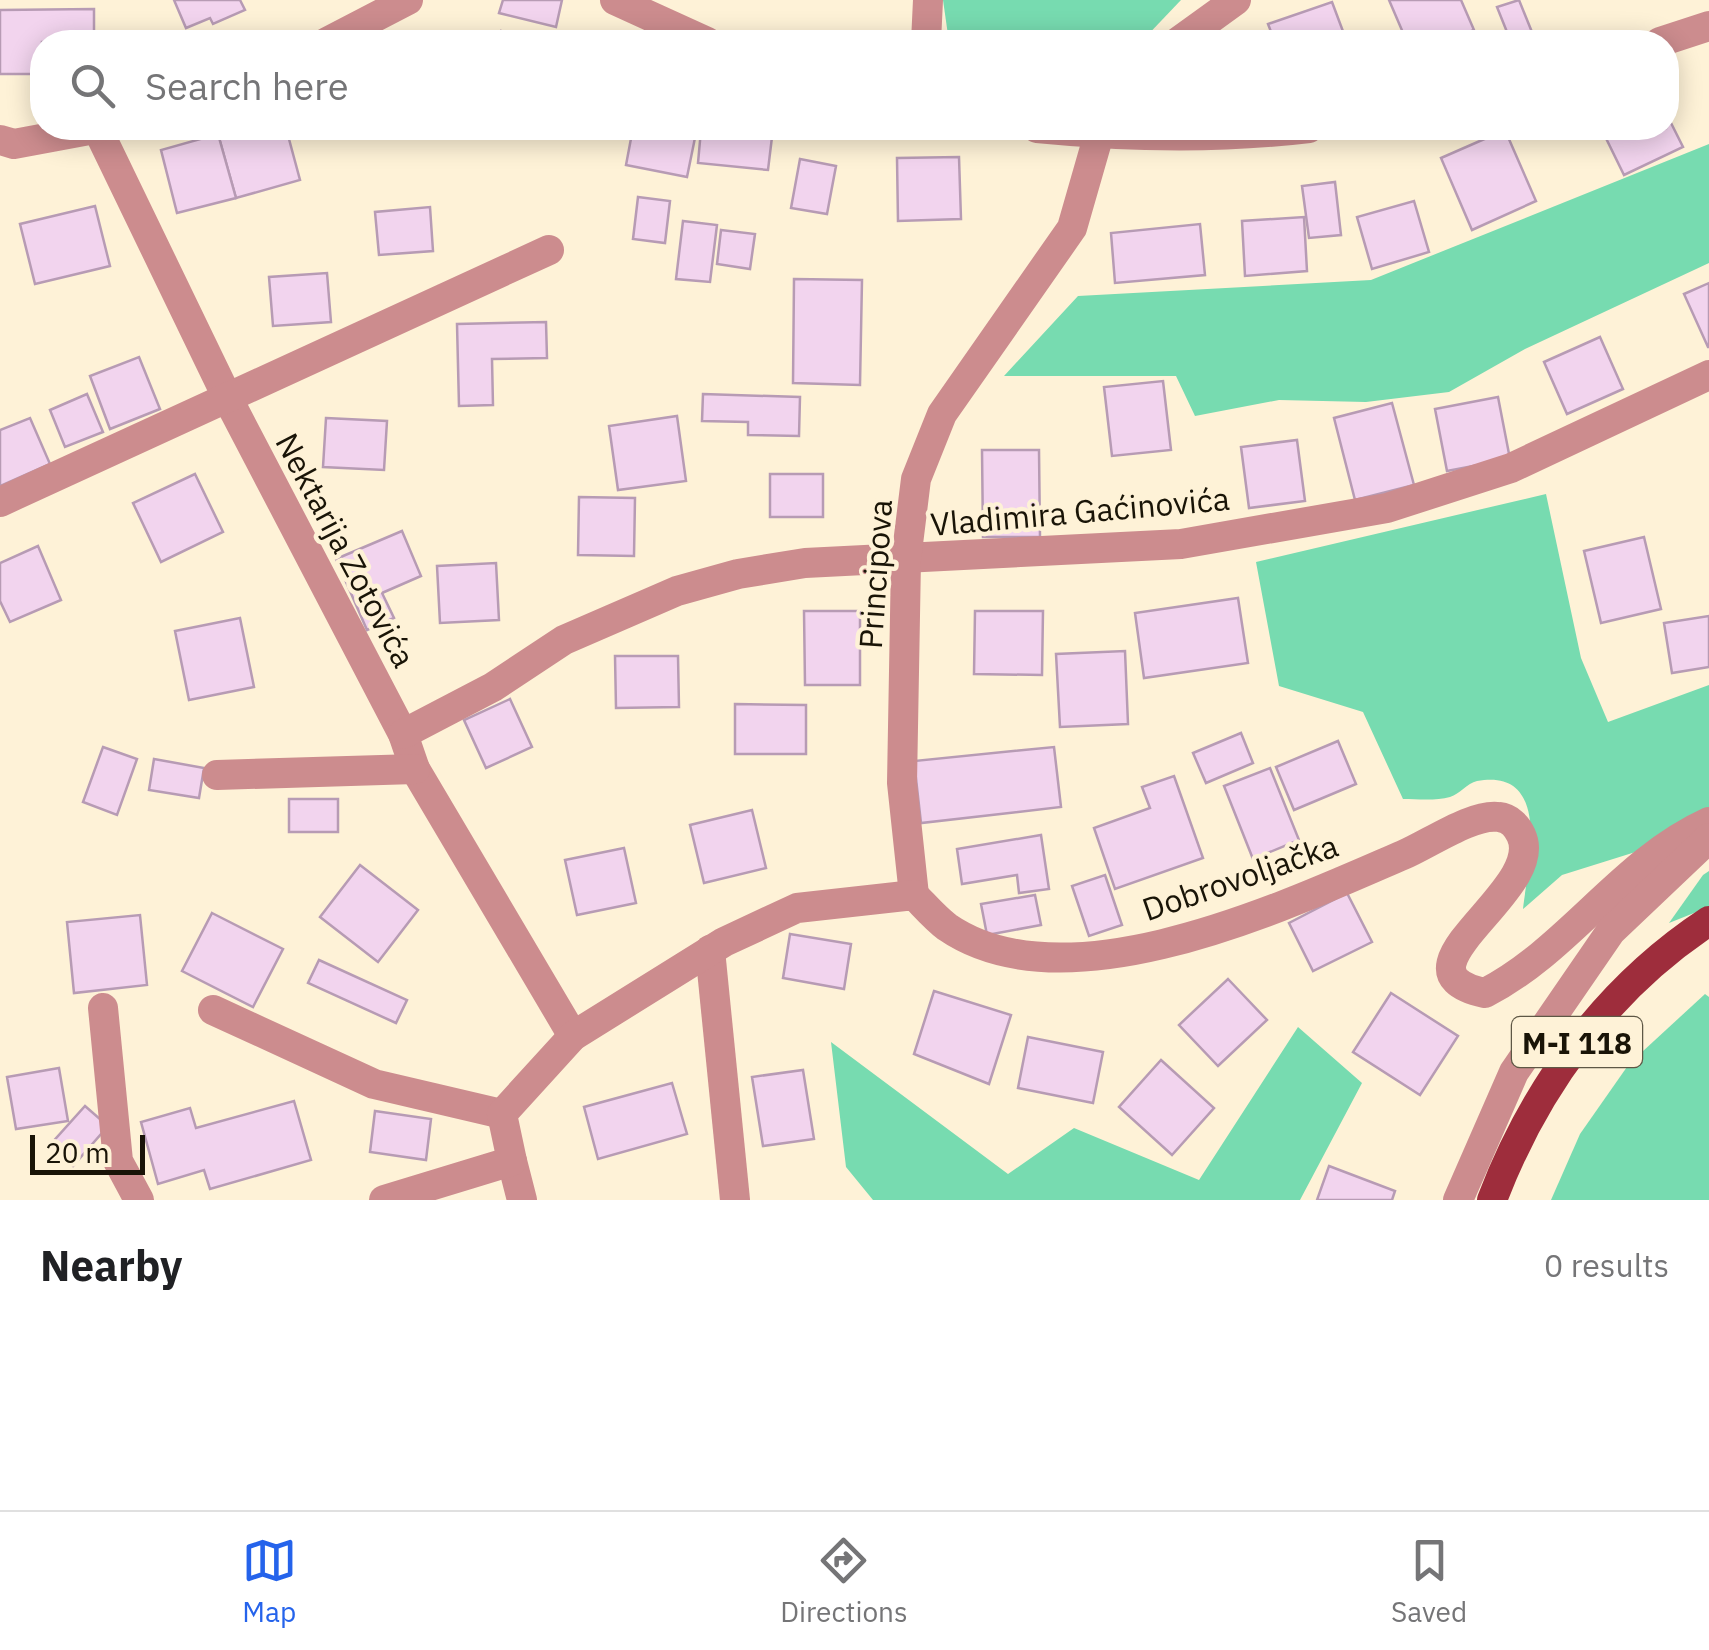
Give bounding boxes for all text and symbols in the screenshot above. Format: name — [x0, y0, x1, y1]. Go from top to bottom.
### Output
search box — [30, 30, 1679, 140]
icon: search — [65, 58, 120, 113]
text: Search here — [145, 61, 349, 110]
street label: Nektarija Zotovića — [267, 426, 425, 674]
street label: Vladimira Gaćinovića — [929, 477, 1231, 545]
street label: Principova — [849, 498, 901, 650]
street label: Dobrovoljačka — [1137, 824, 1343, 930]
road number: M-I 118 — [1512, 1017, 1642, 1067]
scale bar — [30, 1130, 145, 1174]
text: 20 m — [45, 1134, 110, 1171]
text: Nearby — [40, 1238, 182, 1293]
text: 0 results — [1544, 1244, 1669, 1286]
tab: Map — [242, 1533, 297, 1630]
tab: Directions — [780, 1533, 908, 1630]
tab: Saved — [1391, 1533, 1467, 1630]

